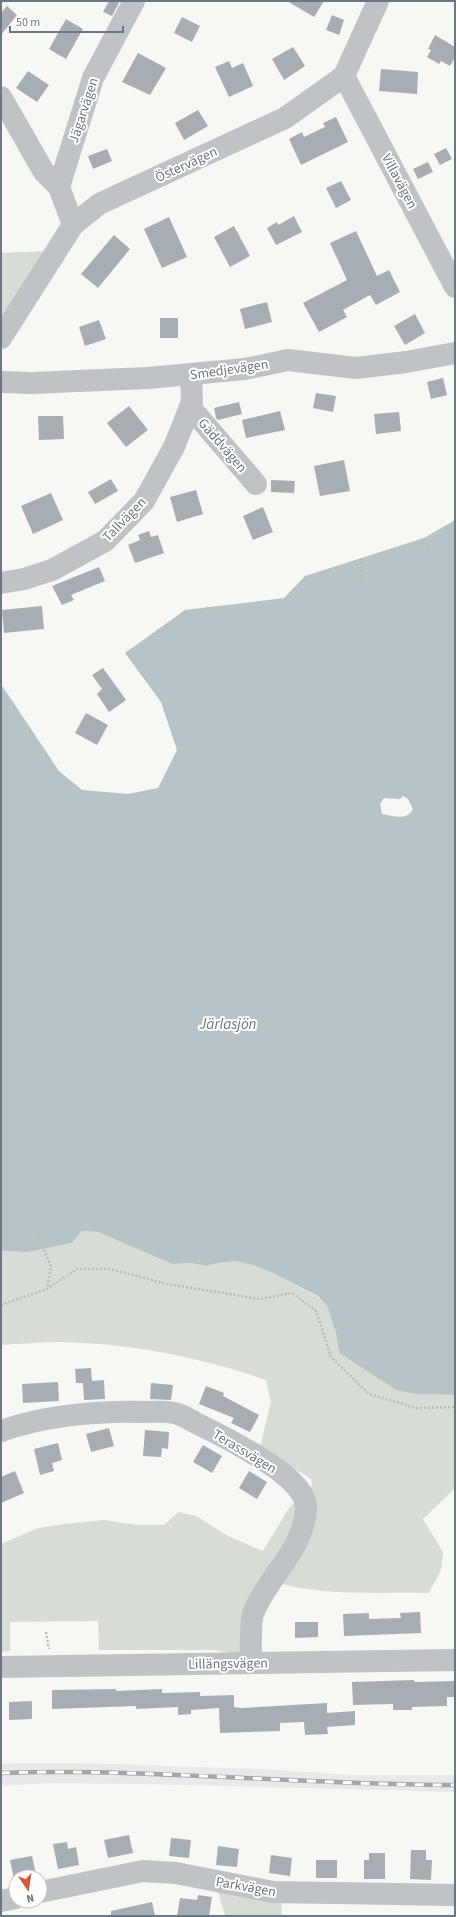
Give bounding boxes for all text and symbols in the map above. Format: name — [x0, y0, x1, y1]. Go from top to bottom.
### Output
scale bar — [10, 8, 123, 34]
text: 50 m — [16, 14, 40, 31]
street label: Jägarvägen — [64, 75, 104, 146]
street label: Östervägen — [152, 142, 221, 188]
street label: Villavägen — [376, 150, 422, 212]
street label: Smedjevägen — [189, 355, 270, 385]
street label: Gäddvägen — [193, 414, 251, 477]
street label: Tallvägen — [98, 493, 151, 547]
water label: Järlasjön — [199, 1014, 257, 1035]
street label: Terassvägen — [209, 1425, 280, 1479]
street label: Lillängsvägen — [188, 1653, 268, 1675]
north arrow — [8, 1869, 48, 1909]
street label: Parkvägen — [214, 1872, 278, 1902]
text: N — [25, 1890, 35, 1906]

